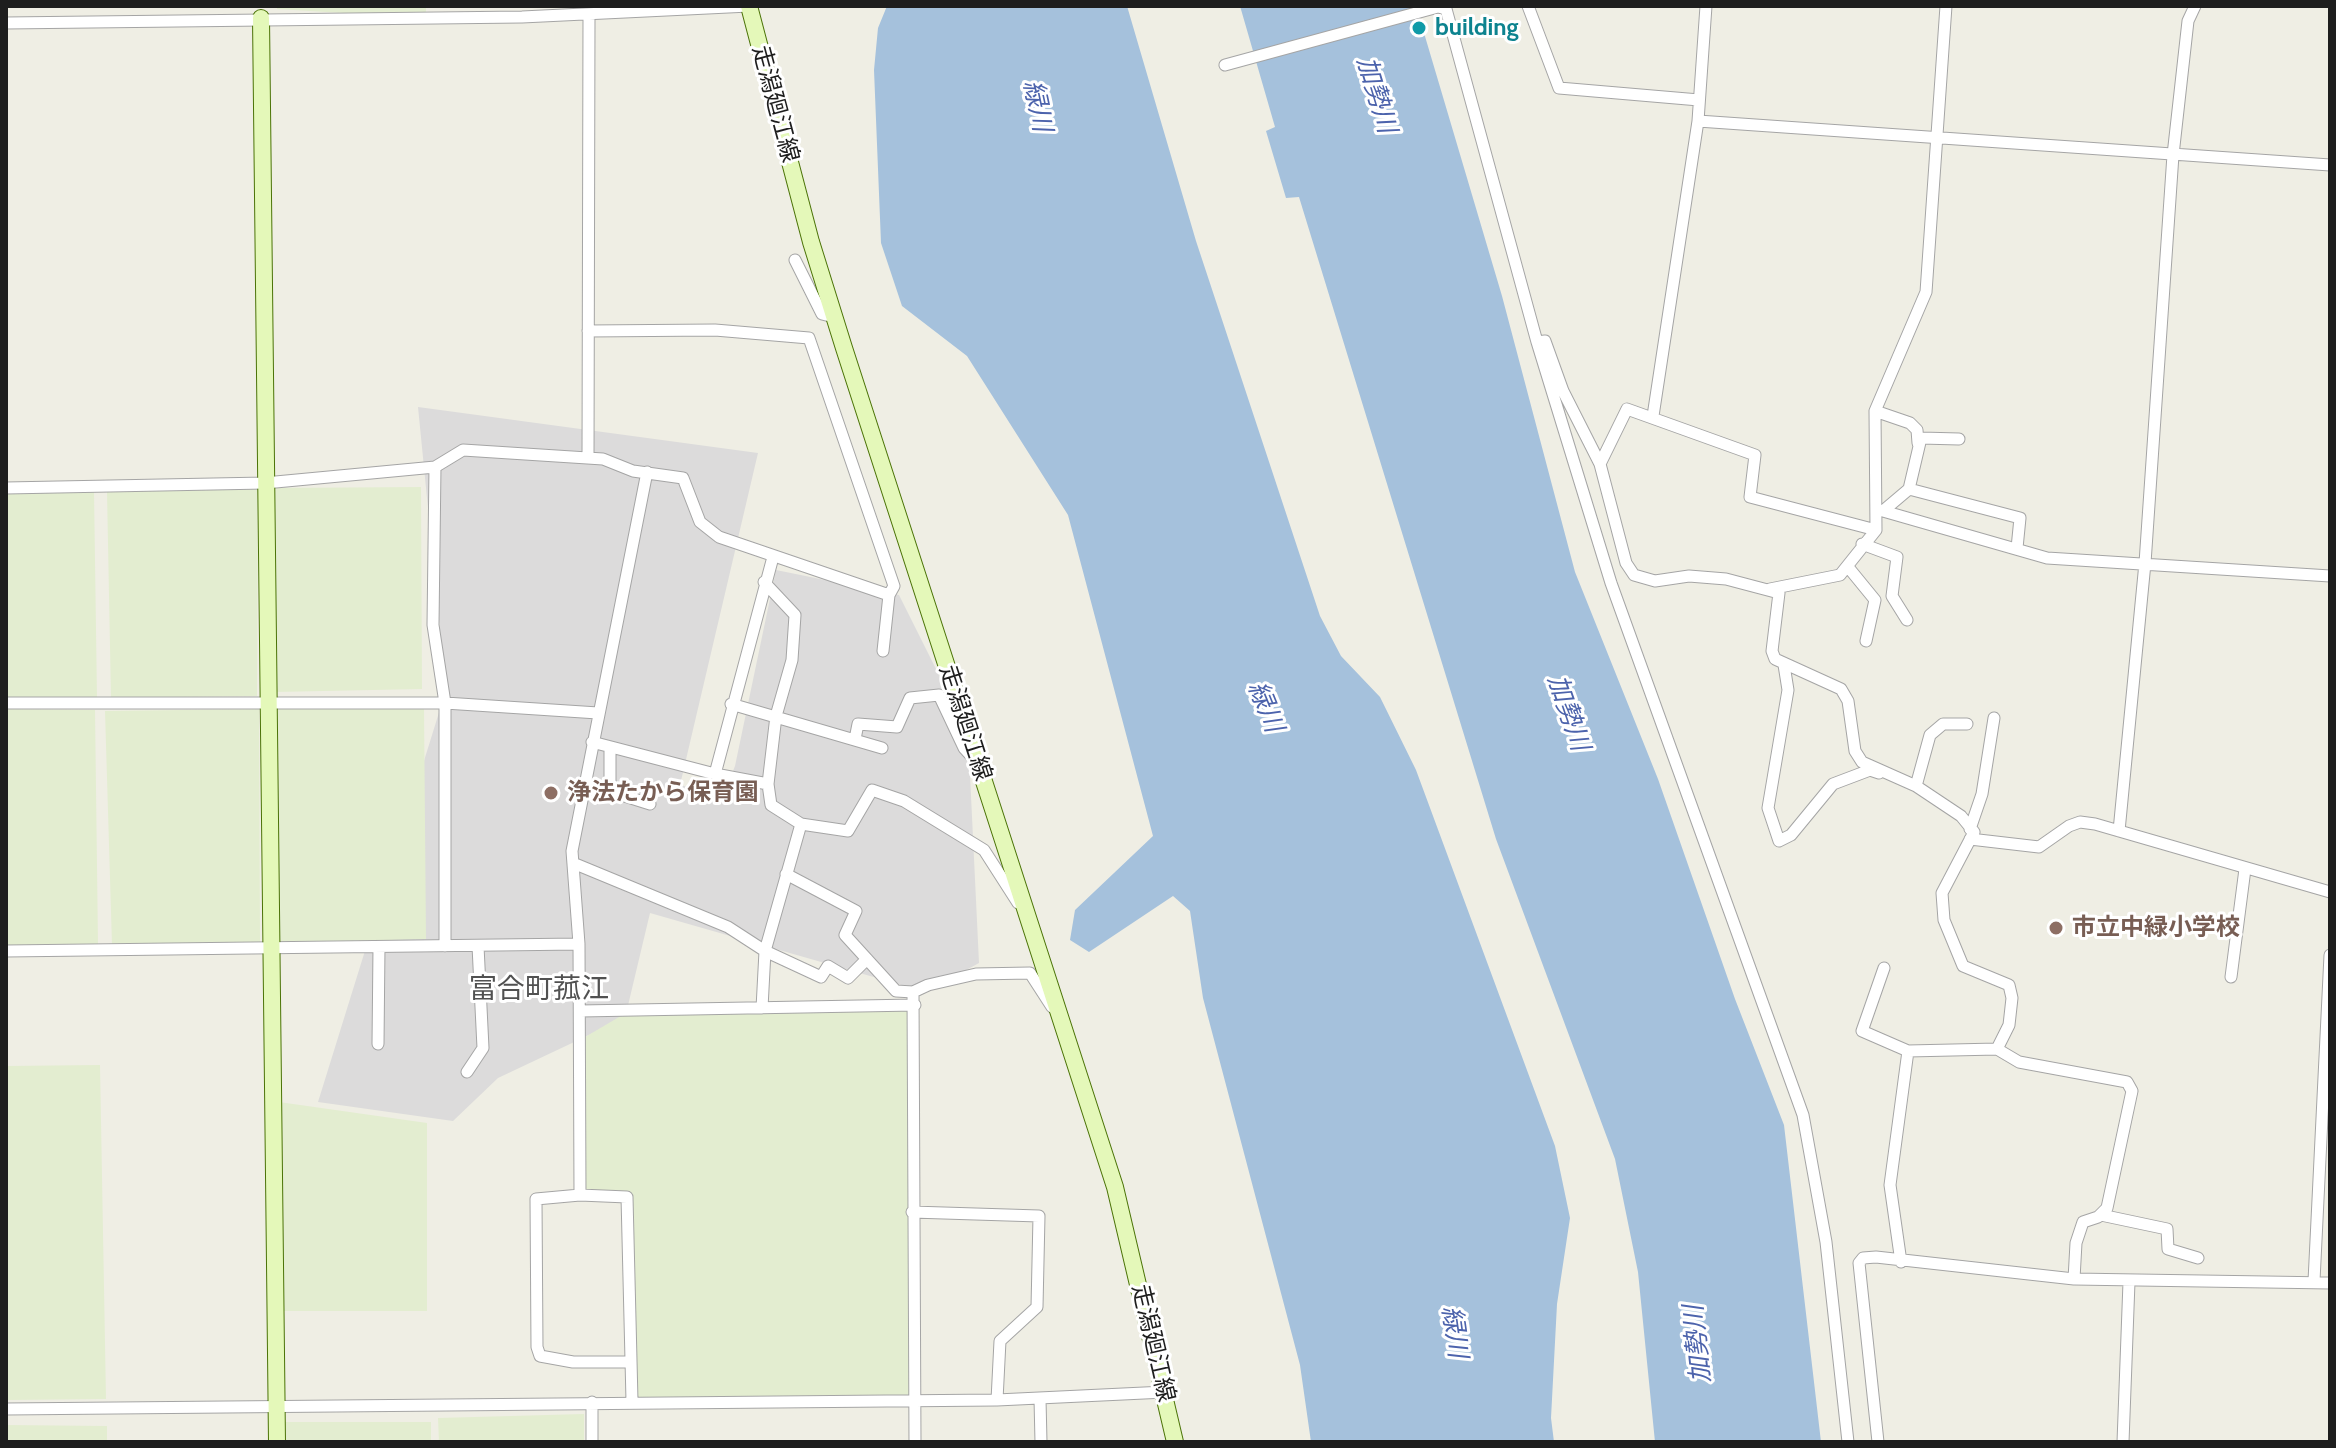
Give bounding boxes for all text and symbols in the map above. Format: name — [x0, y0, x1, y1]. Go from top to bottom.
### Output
place label: building — [1435, 14, 1519, 42]
marker: building — [1410, 19, 1428, 37]
street label: 走潟廻江線 — [746, 42, 804, 166]
water label: 加勢川 — [1350, 53, 1402, 137]
water label: 緑川 — [1016, 77, 1058, 135]
street label: 走潟廻江線 — [933, 661, 997, 785]
water label: 加勢川 — [1541, 671, 1595, 755]
water label: 緑川 — [1241, 677, 1289, 737]
place label: 浄法たから保育園 — [567, 779, 759, 807]
marker: 浄法たから保育園 — [542, 784, 560, 802]
place label: 市立中緑小学校 — [2072, 914, 2240, 942]
marker: 市立中緑小学校 — [2047, 919, 2065, 937]
district label: 富合町菰江 — [469, 973, 609, 1007]
street label: 走潟廻江線 — [1125, 1281, 1181, 1405]
water label: 緑川 — [1435, 1304, 1473, 1360]
water label: 加勢川 — [1678, 1304, 1718, 1384]

